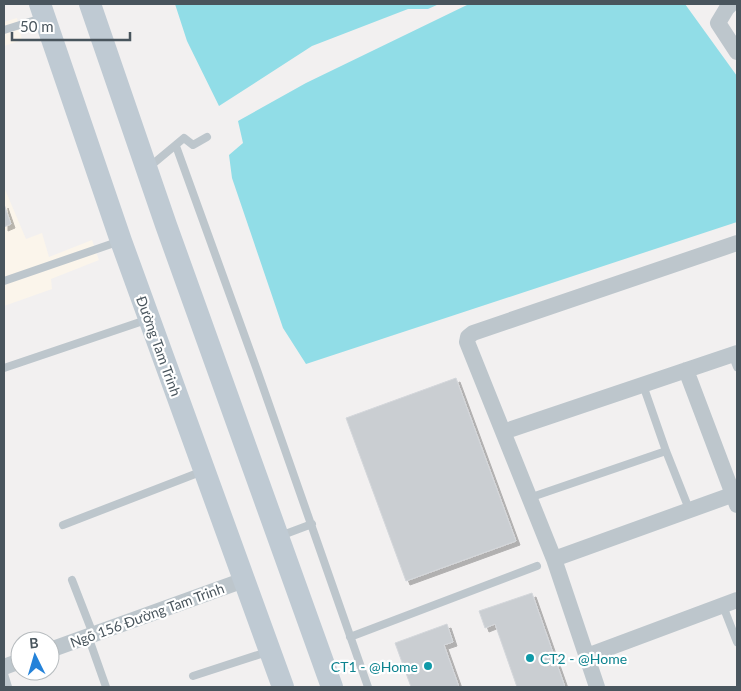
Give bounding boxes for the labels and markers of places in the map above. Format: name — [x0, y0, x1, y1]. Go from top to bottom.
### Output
place label: CT2 - @Home — [540, 650, 627, 667]
marker: CT2 - @Home — [524, 652, 536, 664]
place label: CT1 - @Home — [331, 658, 418, 675]
marker: CT1 - @Home — [422, 660, 434, 672]

